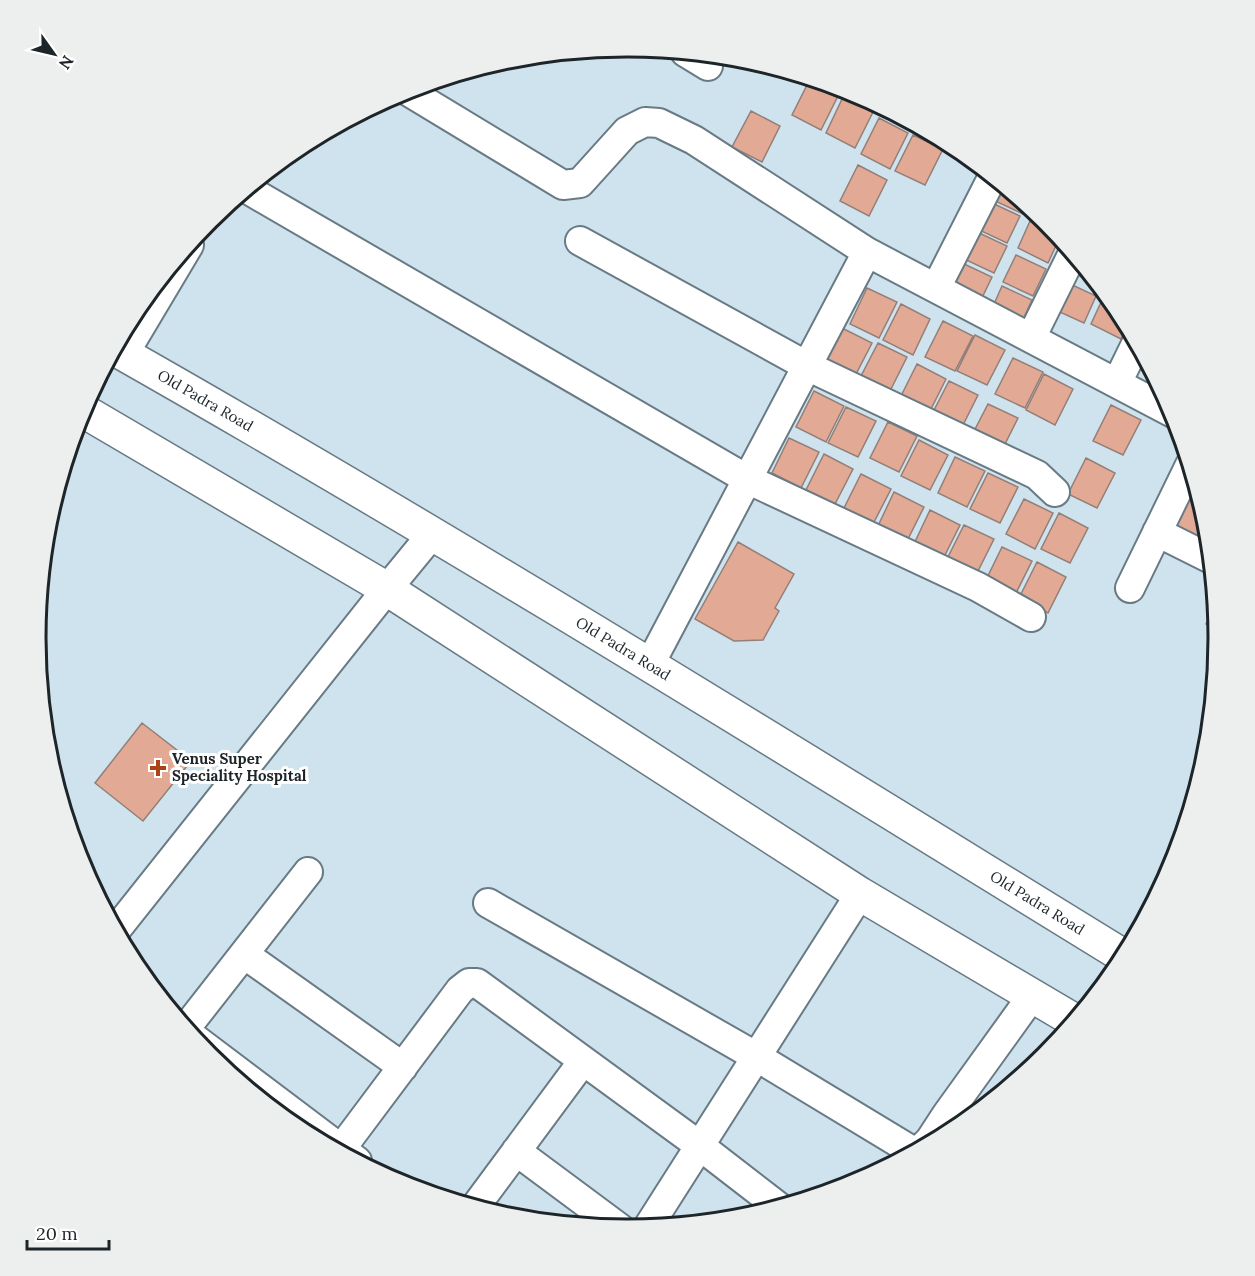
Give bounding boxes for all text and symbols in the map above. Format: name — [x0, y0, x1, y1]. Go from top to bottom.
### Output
north arrow — [24, 24, 84, 84]
text: N — [55, 52, 78, 73]
street label: Old Padra Road — [154, 365, 257, 435]
street label: Old Padra Road — [572, 612, 674, 684]
place label: Venus Super Speciality Hospital — [172, 749, 307, 785]
marker: Venus Super Speciality Hospital — [149, 759, 167, 777]
street label: Old Padra Road — [987, 866, 1088, 939]
scale bar — [27, 1213, 110, 1251]
text: 20 m — [36, 1222, 78, 1245]

